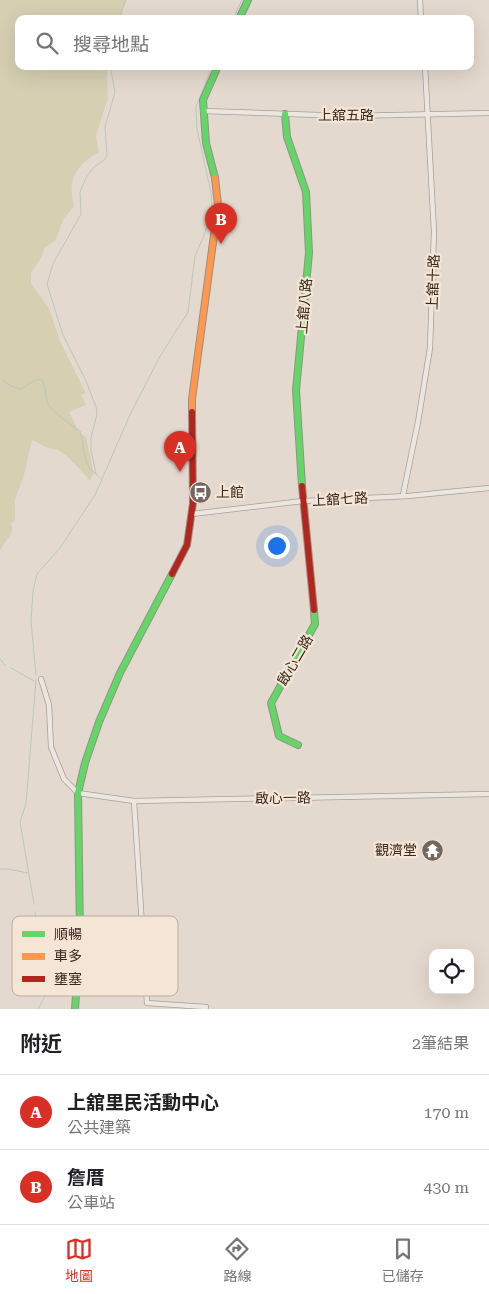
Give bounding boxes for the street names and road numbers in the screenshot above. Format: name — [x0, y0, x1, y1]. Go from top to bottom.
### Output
street label: 上舘五路 — [318, 107, 374, 123]
street label: 上舘十路 — [424, 254, 442, 310]
street label: 上舘八路 — [294, 277, 314, 335]
street label: 上舘七路 — [312, 490, 368, 508]
street label: 啟心二路 — [274, 632, 316, 688]
street label: 啟心一路 — [255, 790, 311, 806]

